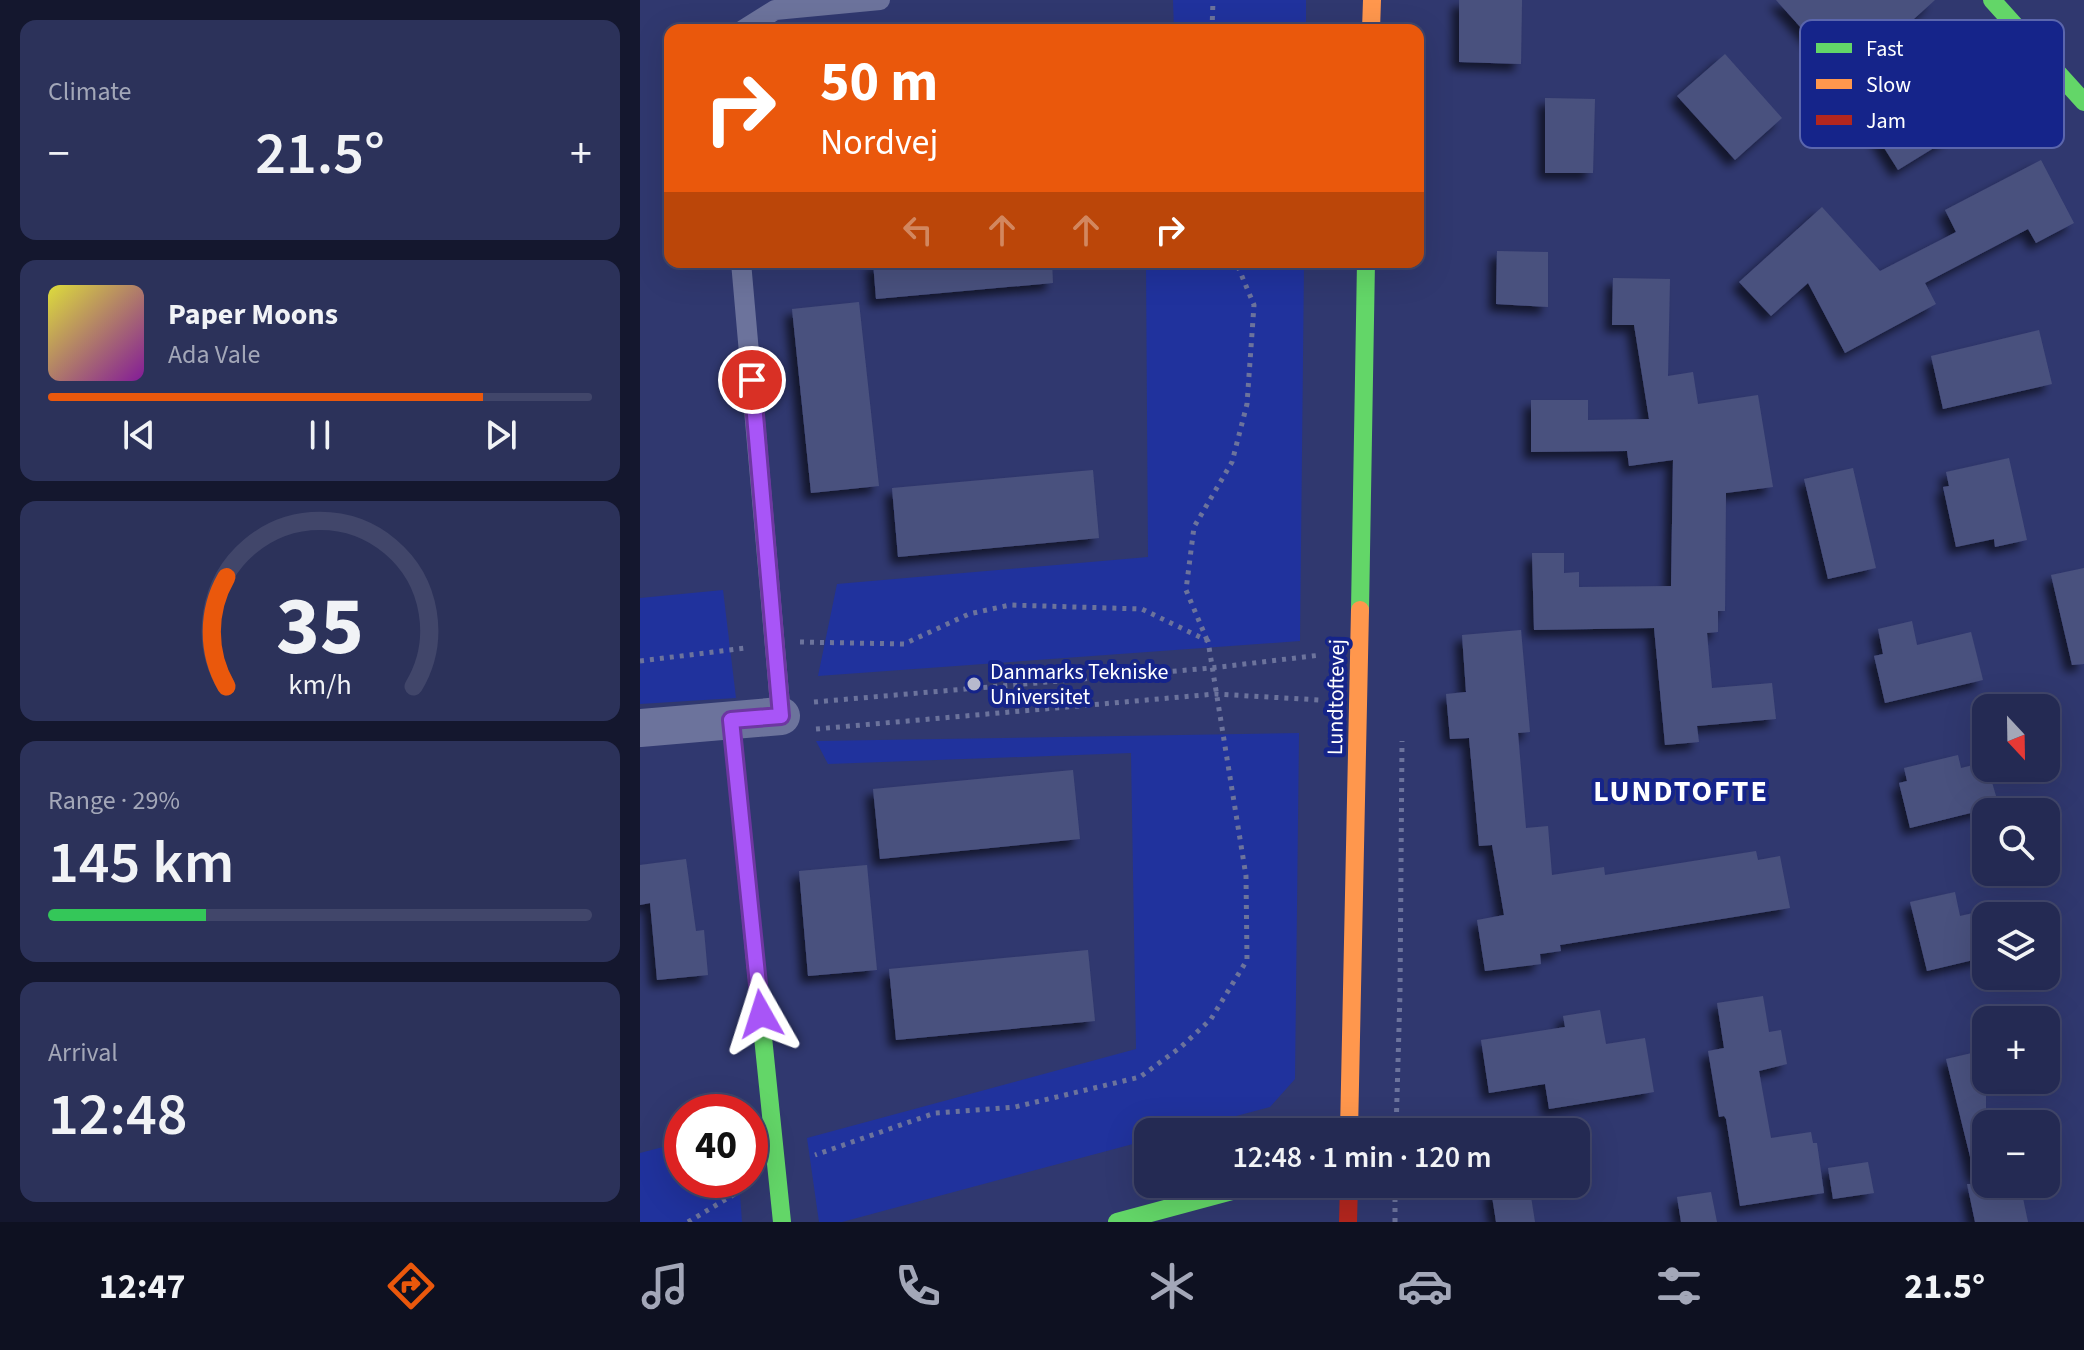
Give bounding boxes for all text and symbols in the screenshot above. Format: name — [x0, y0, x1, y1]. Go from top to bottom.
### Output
legend — [1800, 20, 2064, 148]
text: Fast — [1866, 33, 1904, 65]
text: 50 m — [820, 43, 938, 122]
icon: right — [688, 56, 792, 160]
text: Slow — [1866, 69, 1911, 101]
text: Climate — [48, 73, 132, 110]
text: Jam — [1866, 105, 1906, 137]
text: 21.5° — [255, 112, 385, 197]
text: Nordvej — [820, 117, 938, 168]
text: − — [48, 123, 70, 186]
text: + — [570, 123, 592, 186]
icon: left — [896, 208, 940, 252]
icon: ahead — [980, 208, 1024, 252]
icon: ahead — [1064, 208, 1108, 252]
icon: right — [1148, 208, 1192, 252]
text: Paper Moons — [168, 293, 338, 336]
text: Ada Vale — [168, 336, 260, 373]
pin — [718, 346, 786, 414]
icon: arrive — [730, 358, 774, 402]
icon: previous — [117, 413, 161, 457]
icon: pause — [298, 413, 342, 457]
icon: next — [479, 413, 523, 457]
text: 35 — [276, 568, 364, 686]
street label: Lundtoftevej — [1319, 639, 1353, 755]
place label: Danmarks Tekniske Universitet — [990, 656, 1168, 713]
text: km/h — [288, 665, 352, 705]
marker: Danmarks Tekniske Universitet — [965, 675, 983, 693]
north arrow — [1972, 694, 2060, 782]
map controls — [1972, 694, 2060, 1198]
district label: LUNDTOFTE — [1593, 770, 1769, 813]
text: Range · 29% — [48, 782, 180, 819]
button: search — [1972, 798, 2060, 886]
text: 145 km — [48, 821, 234, 906]
button: layers — [1972, 902, 2060, 990]
position arrow — [719, 972, 803, 1056]
button: + — [1972, 1006, 2060, 1094]
text: Arrival — [48, 1034, 118, 1071]
text: 12:48 — [48, 1073, 188, 1158]
speed limit sign: 40 — [664, 1094, 768, 1198]
button: − — [1972, 1110, 2060, 1198]
text: 12:48 · 1 min · 120 m — [1232, 1136, 1492, 1179]
icon: directions — [383, 1258, 439, 1314]
icon: music — [637, 1258, 693, 1314]
icon: phone — [890, 1258, 946, 1314]
icon: climate — [1144, 1258, 1200, 1314]
icon: car — [1397, 1258, 1453, 1314]
icon: filters — [1651, 1258, 1707, 1314]
text: 12:47 — [99, 1261, 186, 1312]
text: 21.5° — [1904, 1261, 1985, 1312]

